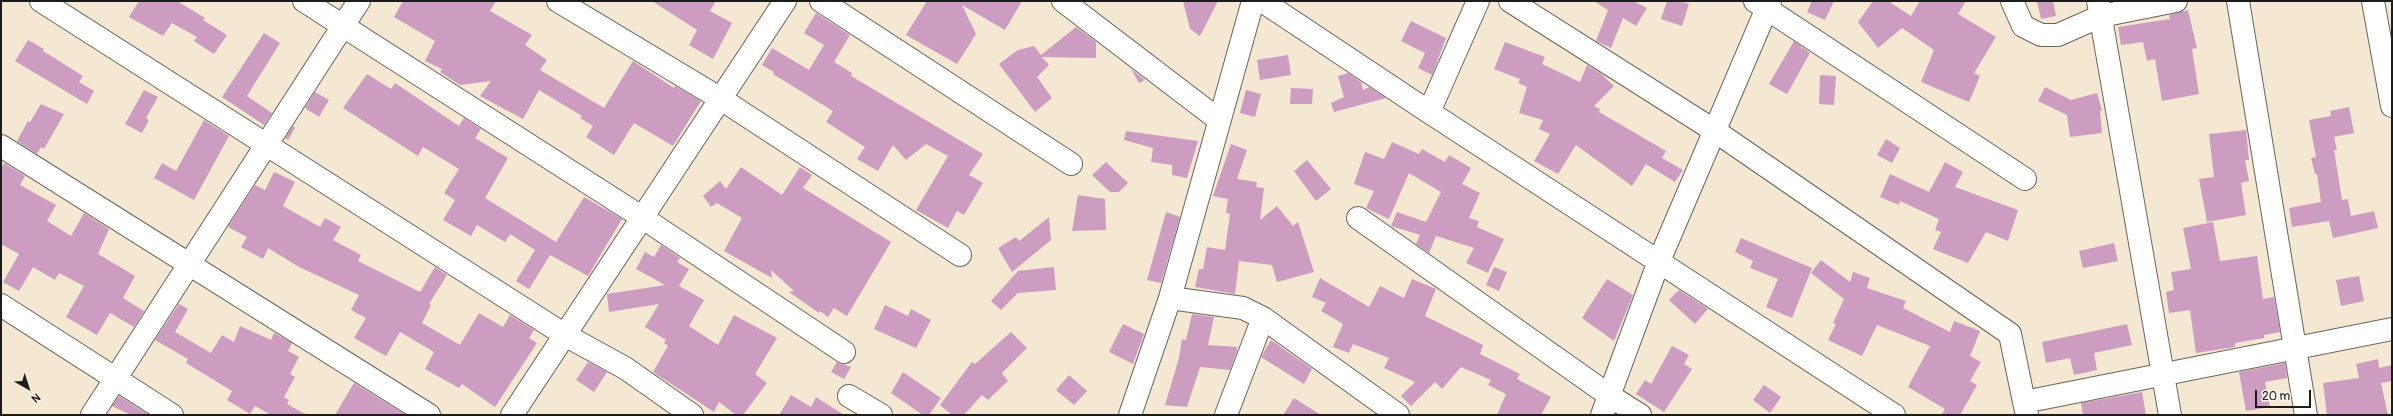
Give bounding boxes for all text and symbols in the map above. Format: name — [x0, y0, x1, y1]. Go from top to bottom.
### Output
north arrow — [8, 368, 48, 408]
scale bar — [2257, 382, 2313, 408]
text: 20 m — [2262, 389, 2290, 404]
text: N — [29, 390, 43, 405]

